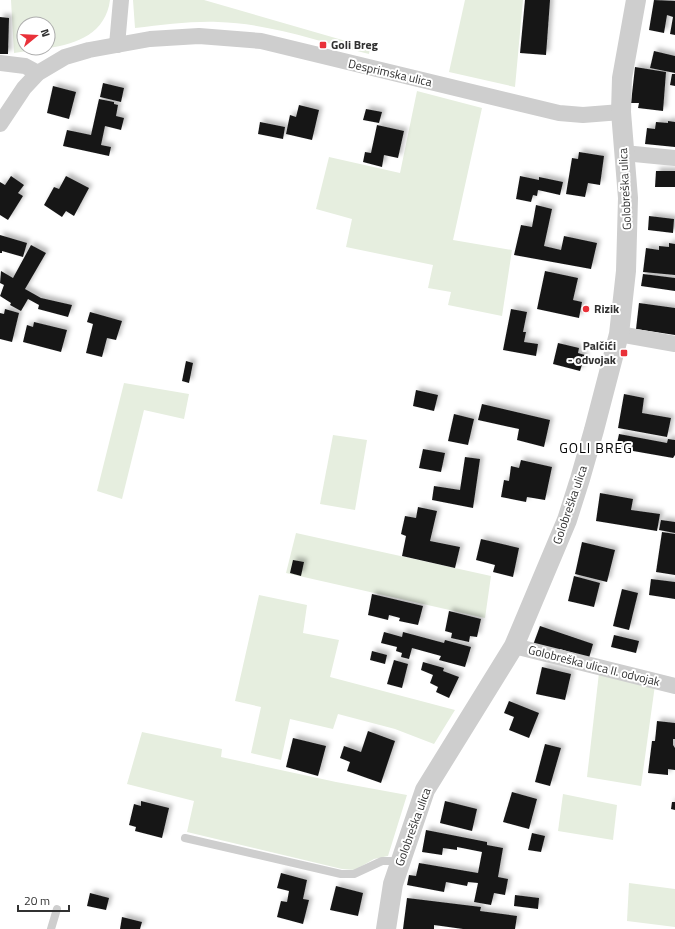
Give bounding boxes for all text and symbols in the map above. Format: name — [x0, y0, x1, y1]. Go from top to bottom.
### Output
north arrow — [16, 16, 56, 56]
text: N — [37, 27, 54, 39]
place label: Goli Breg — [331, 35, 379, 54]
marker: Goli Breg — [318, 40, 328, 50]
street label: Desprimska ulica — [346, 54, 434, 91]
street label: Golobreška ulica — [613, 147, 636, 231]
place label: Rizik — [594, 299, 620, 318]
marker: Rizik — [581, 304, 591, 314]
place label: Palčići - odvojak — [568, 336, 617, 369]
marker: Palčići - odvojak — [619, 348, 629, 358]
district label: GOLI BREG — [559, 437, 633, 458]
street label: Golobreška ulica — [547, 463, 592, 547]
street label: Golobreška ulica II. odvojak — [526, 640, 662, 691]
street label: Golobreška ulica — [390, 785, 436, 869]
scale bar — [18, 887, 69, 913]
text: 20 m — [24, 891, 50, 910]

